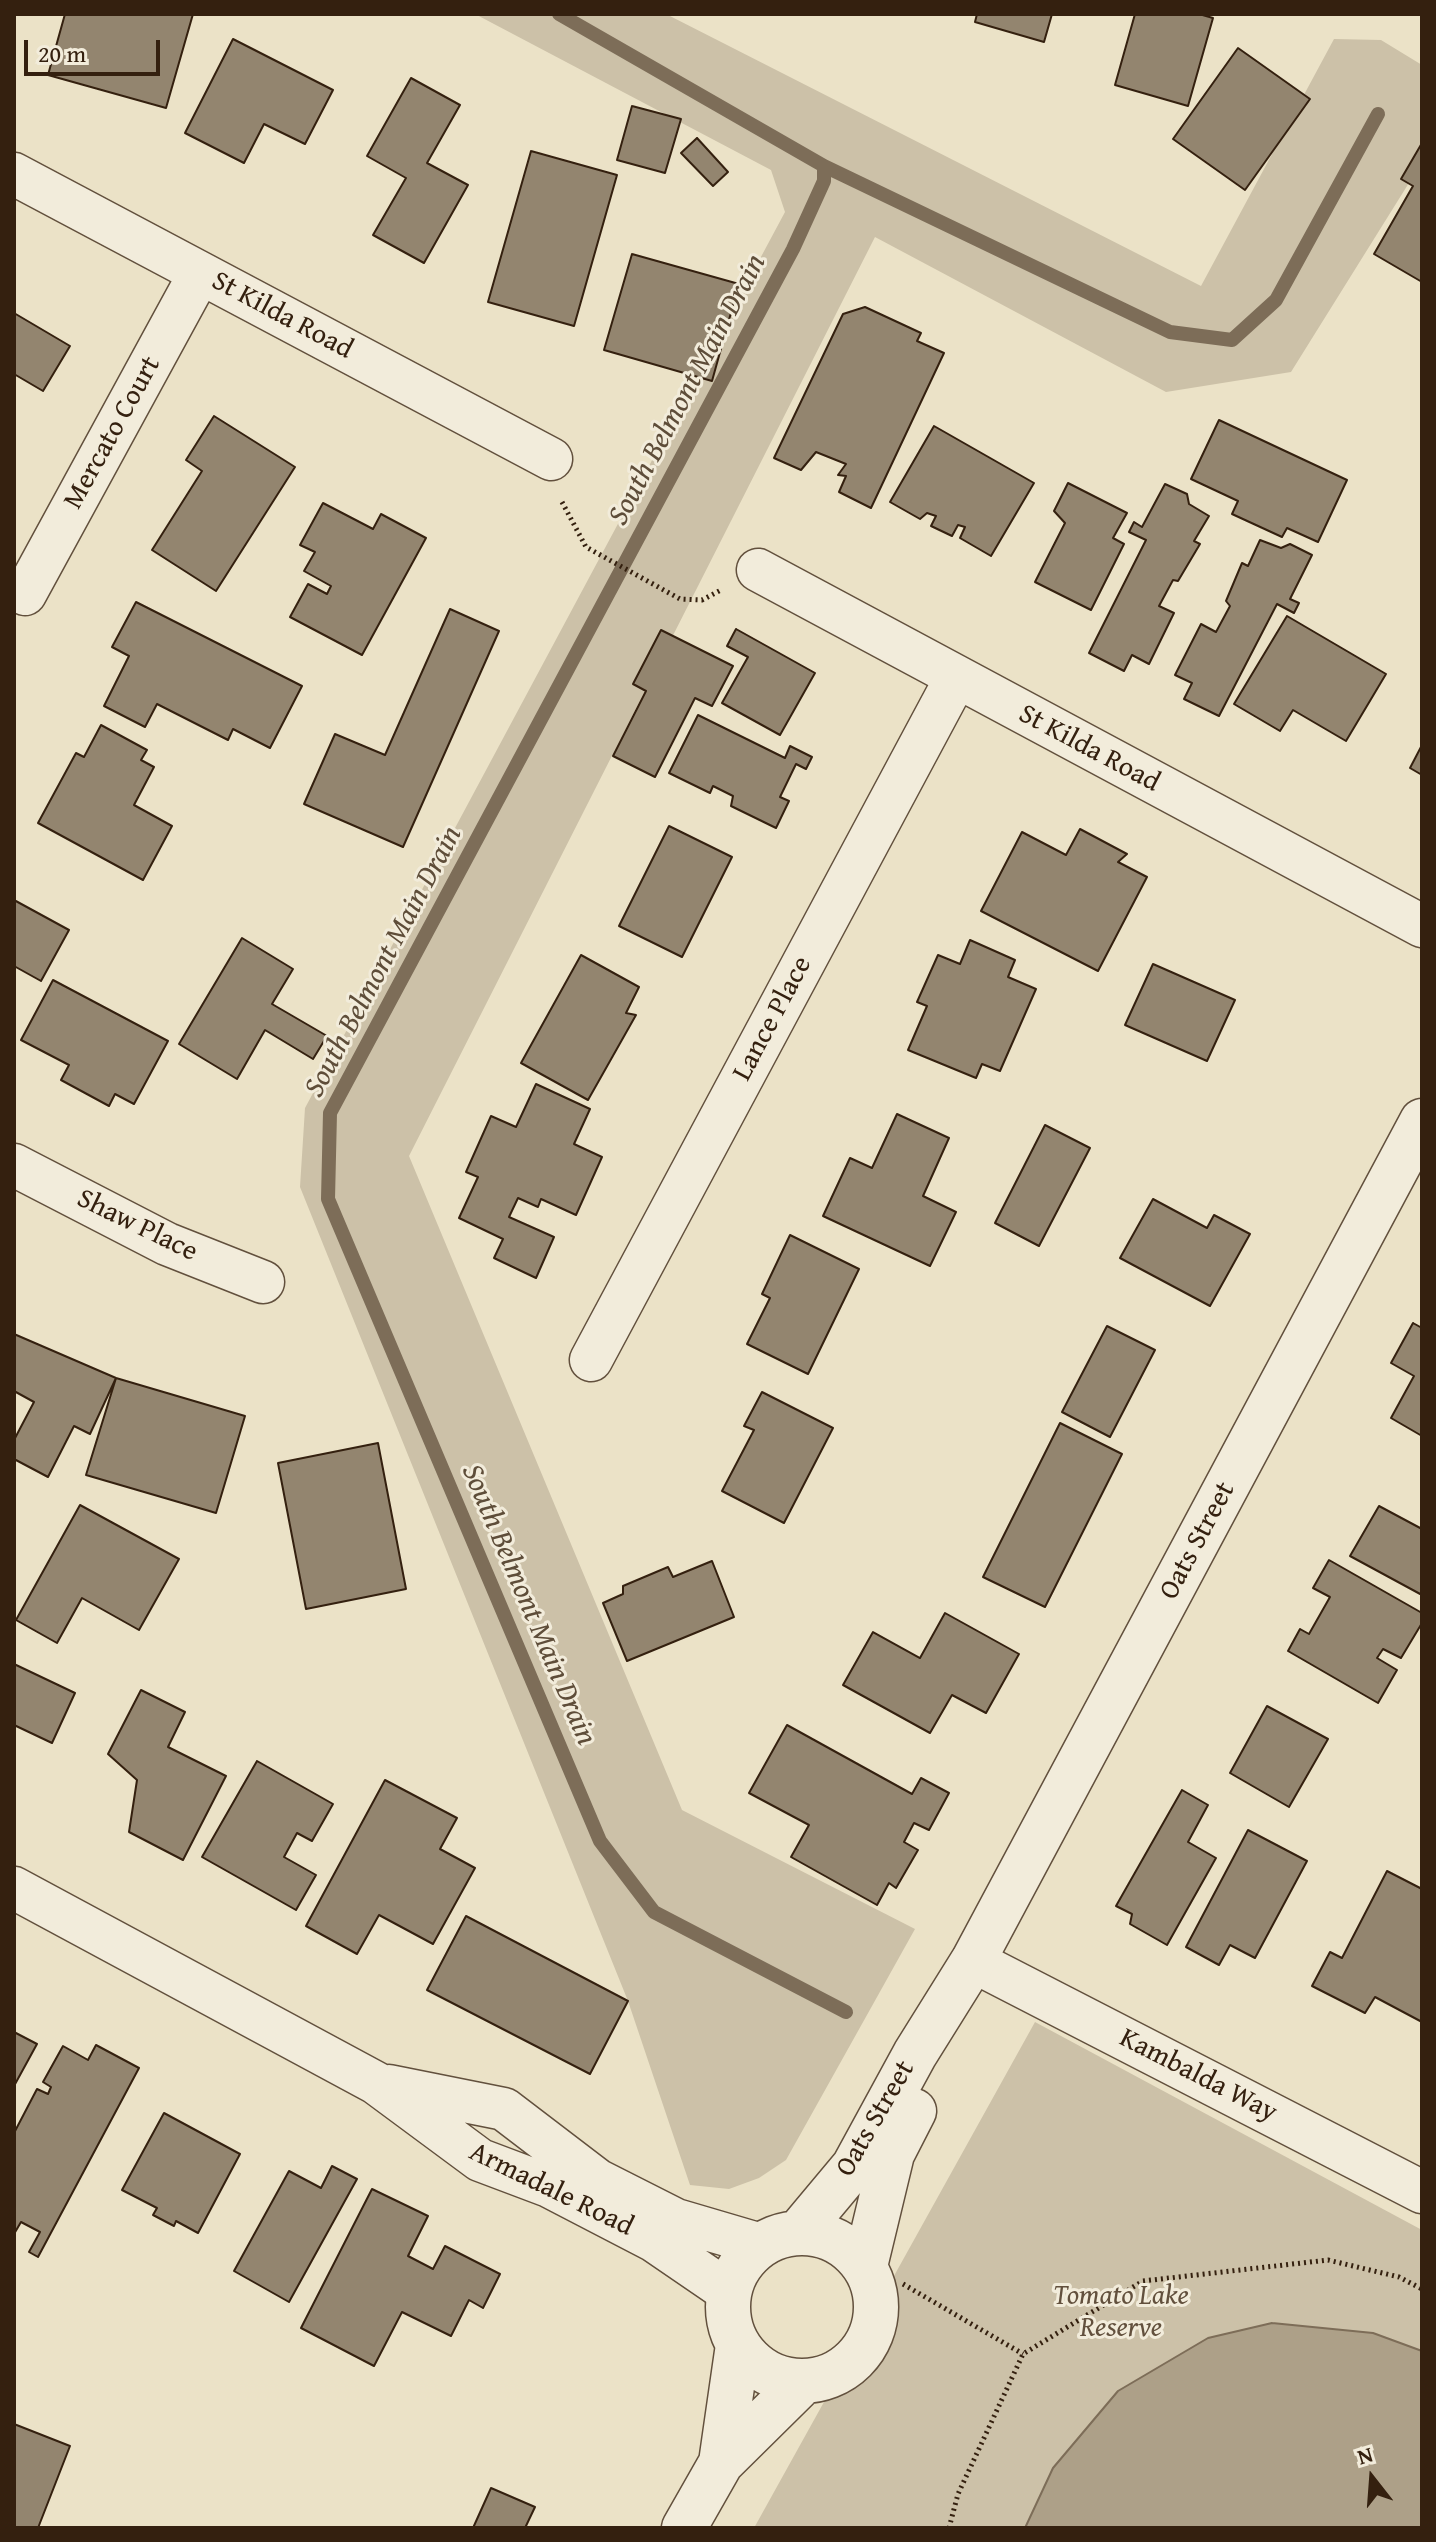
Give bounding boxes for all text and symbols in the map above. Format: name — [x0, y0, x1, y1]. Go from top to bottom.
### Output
scale bar — [28, 24, 164, 74]
text: 20 m — [38, 36, 86, 71]
water label: South Belmont Main Drain — [601, 248, 775, 532]
street label: St Kilda Road — [206, 265, 358, 367]
street label: Mercato Court — [57, 351, 169, 515]
street label: St Kilda Road — [1013, 698, 1165, 800]
water label: South Belmont Main Drain — [297, 820, 471, 1104]
street label: Lance Place — [726, 951, 820, 1087]
street label: Shaw Place — [71, 1182, 203, 1270]
water label: South Belmont Main Drain — [452, 1459, 604, 1751]
street label: Oats Street — [1153, 1476, 1243, 1606]
street label: Kambalda Way — [1114, 2022, 1282, 2130]
street label: Oats Street — [829, 2055, 923, 2183]
street label: Armadale Road — [463, 2136, 639, 2244]
park label: Tomato Lake Reserve — [1053, 2280, 1189, 2346]
north arrow — [1332, 2438, 1412, 2518]
text: N — [1353, 2438, 1377, 2473]

